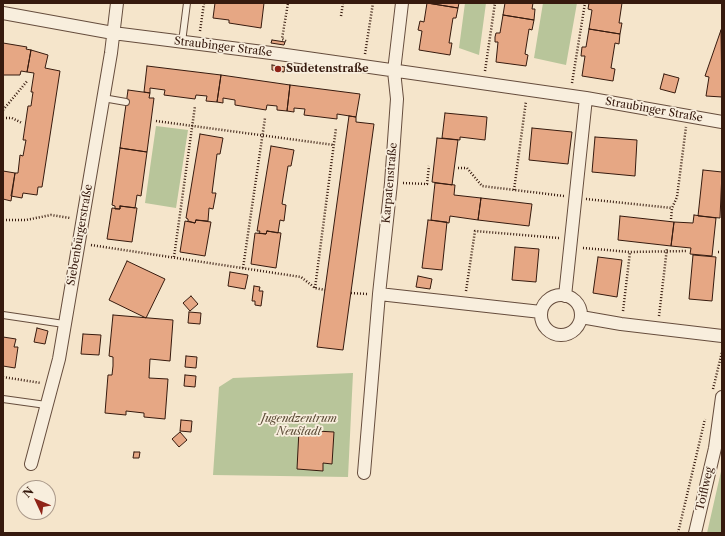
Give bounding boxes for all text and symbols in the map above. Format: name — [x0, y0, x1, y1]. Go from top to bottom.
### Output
street label: Straubinger Straße — [173, 34, 273, 60]
place label: Sudetenstraße — [286, 62, 369, 76]
marker: Sudetenstraße — [273, 64, 283, 74]
street label: Straubinger Straße — [604, 95, 704, 125]
street label: Karpatenstraße — [380, 142, 400, 224]
street label: Siebenbürgerstraße — [65, 183, 95, 287]
park label: Jugendzentrum Neustadt — [261, 412, 337, 438]
street label: Toiflweg — [694, 466, 716, 512]
north arrow — [16, 480, 56, 520]
text: N — [20, 484, 36, 501]

